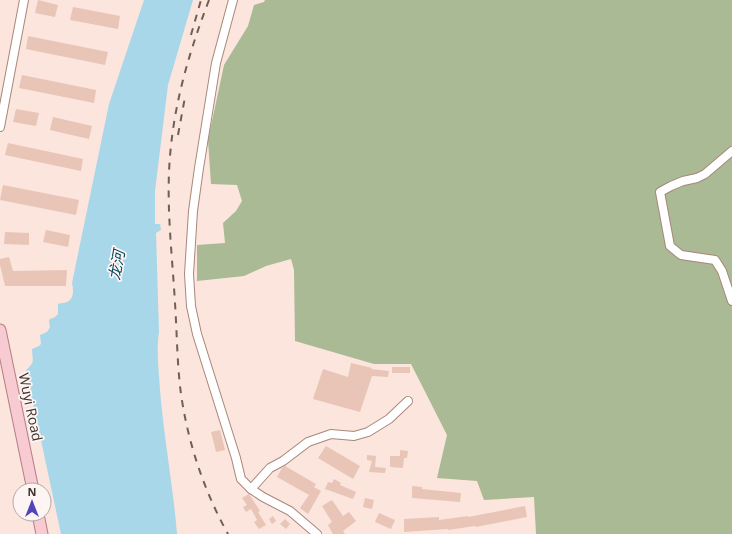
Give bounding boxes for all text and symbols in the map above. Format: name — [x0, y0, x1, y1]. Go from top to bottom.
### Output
water label: 龙河 — [104, 246, 129, 282]
street label: Wuyi Road — [15, 371, 47, 443]
north arrow — [12, 482, 52, 522]
text: N — [28, 484, 36, 499]

